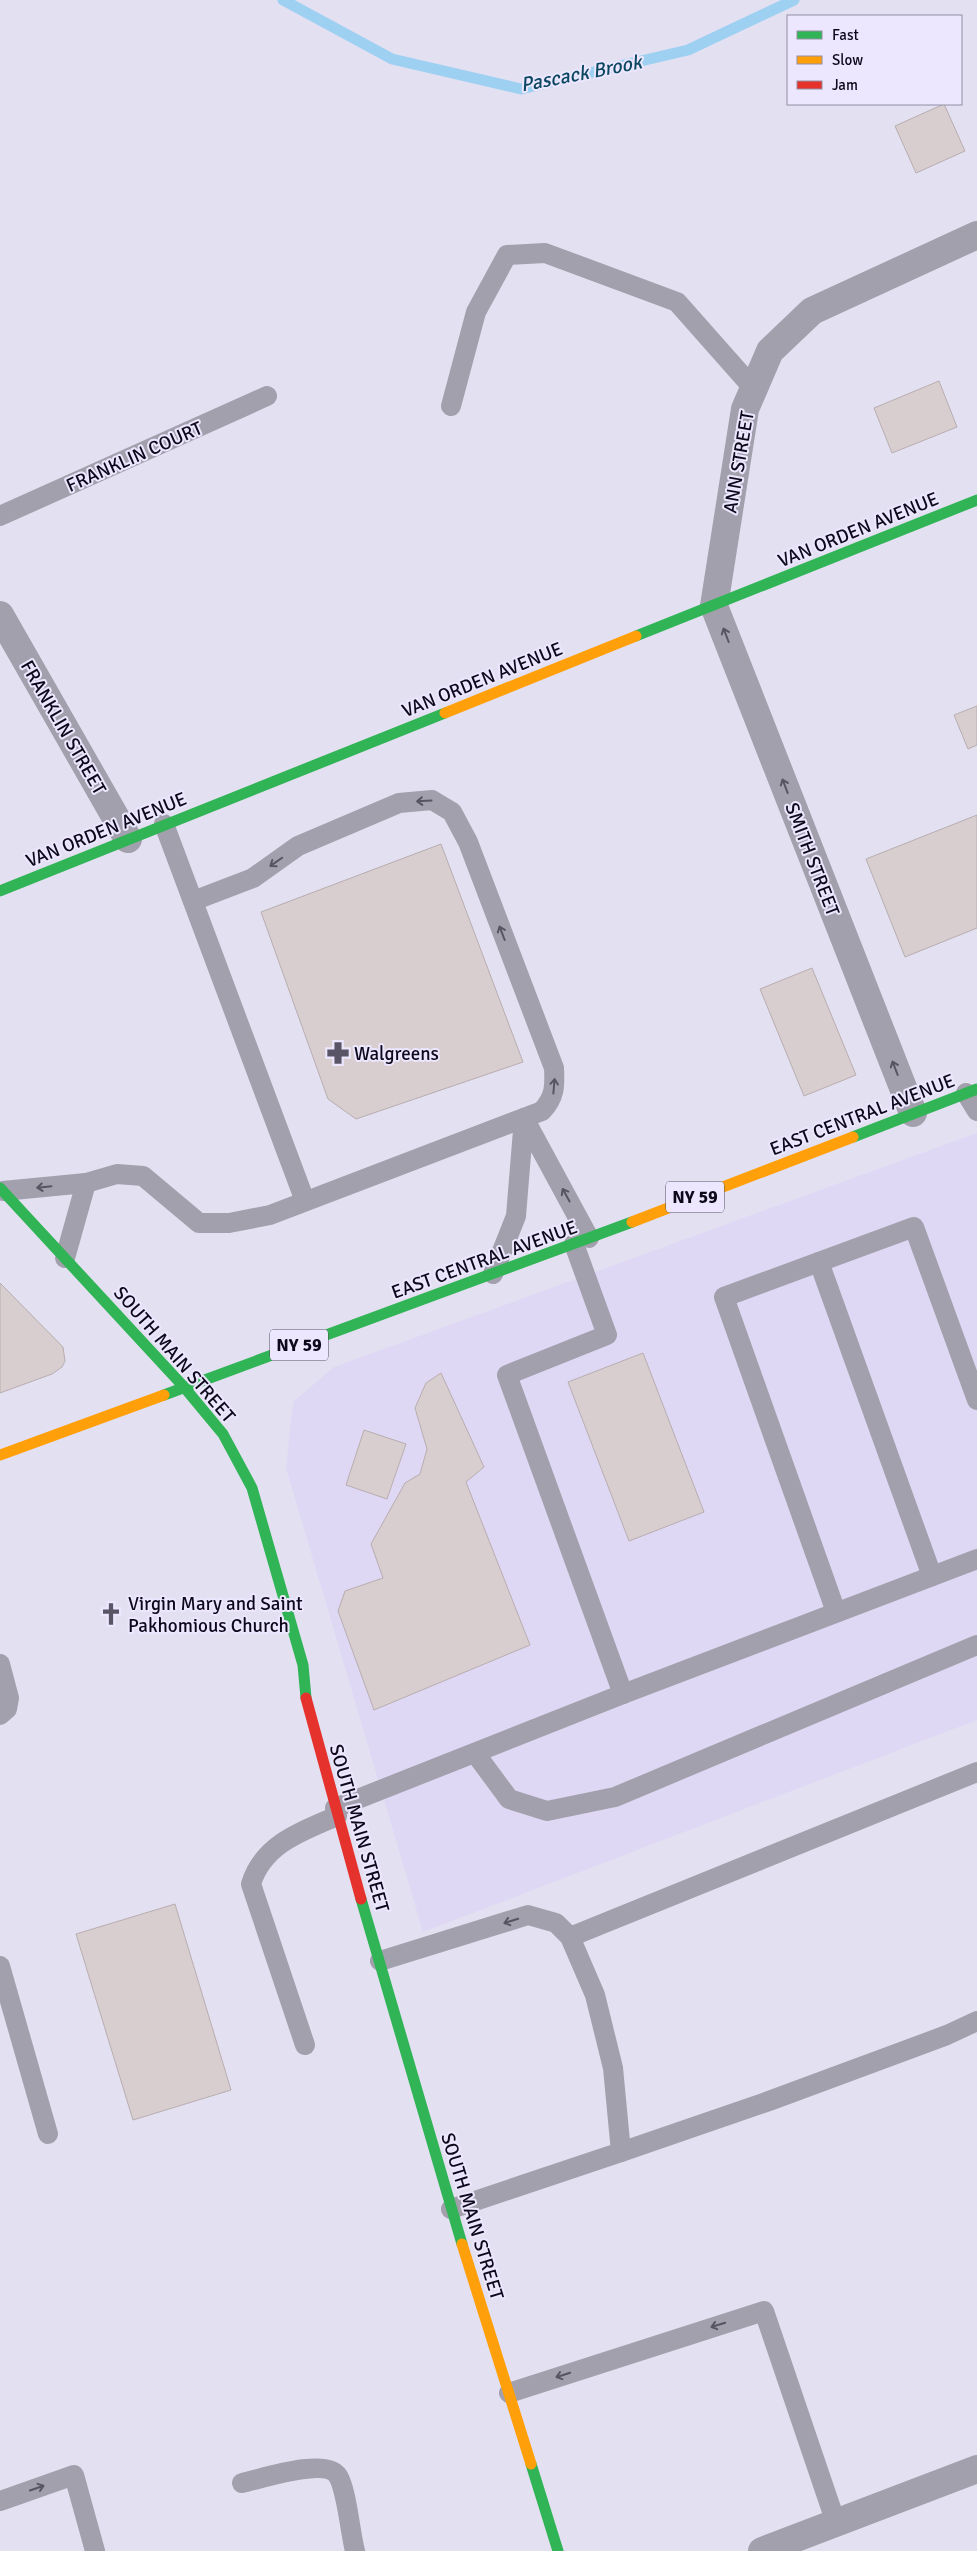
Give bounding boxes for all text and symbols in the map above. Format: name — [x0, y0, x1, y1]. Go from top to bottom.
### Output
legend — [787, 15, 962, 105]
text: Fast — [832, 26, 859, 44]
water label: Pascack Brook — [518, 49, 646, 97]
text: Slow — [832, 51, 863, 69]
text: Jam — [832, 76, 858, 94]
street label: ANN STREET — [718, 409, 760, 515]
street label: FRANKLIN COURT — [63, 416, 207, 498]
street label: VAN ORDEN AVENUE — [774, 487, 942, 573]
one-way arrow — [720, 628, 730, 643]
street label: VAN ORDEN AVENUE — [398, 637, 566, 723]
street label: FRANKLIN STREET — [15, 656, 112, 800]
one-way arrow — [779, 779, 789, 794]
street label: VAN ORDEN AVENUE — [22, 787, 190, 873]
one-way arrow — [416, 797, 432, 806]
street label: SMITH STREET — [779, 799, 845, 920]
one-way arrow — [269, 857, 283, 867]
one-way arrow — [497, 926, 506, 941]
pharmacy icon: Walgreens — [325, 1040, 351, 1066]
place label: Walgreens — [354, 1042, 439, 1066]
one-way arrow — [890, 1061, 899, 1076]
street label: EAST CENTRAL AVENUE — [767, 1069, 958, 1161]
one-way arrow — [549, 1078, 558, 1094]
one-way arrow — [37, 1182, 53, 1192]
road number: NY 59 — [666, 1182, 724, 1212]
one-way arrow — [561, 1188, 571, 1203]
street label: EAST CENTRAL AVENUE — [388, 1215, 581, 1305]
street label: SOUTH MAIN STREET — [108, 1281, 241, 1428]
road number: NY 59 — [270, 1330, 328, 1360]
place label: Virgin Mary and Saint Pakhomious Church — [128, 1592, 303, 1638]
church icon: Virgin Mary and Saint Pakhomious Church — [98, 1601, 124, 1627]
street label: SOUTH MAIN STREET — [324, 1742, 395, 1916]
one-way arrow — [503, 1916, 519, 1926]
street label: SOUTH MAIN STREET — [435, 2130, 509, 2303]
one-way arrow — [710, 2320, 726, 2330]
one-way arrow — [556, 2371, 571, 2380]
one-way arrow — [29, 2482, 45, 2492]

